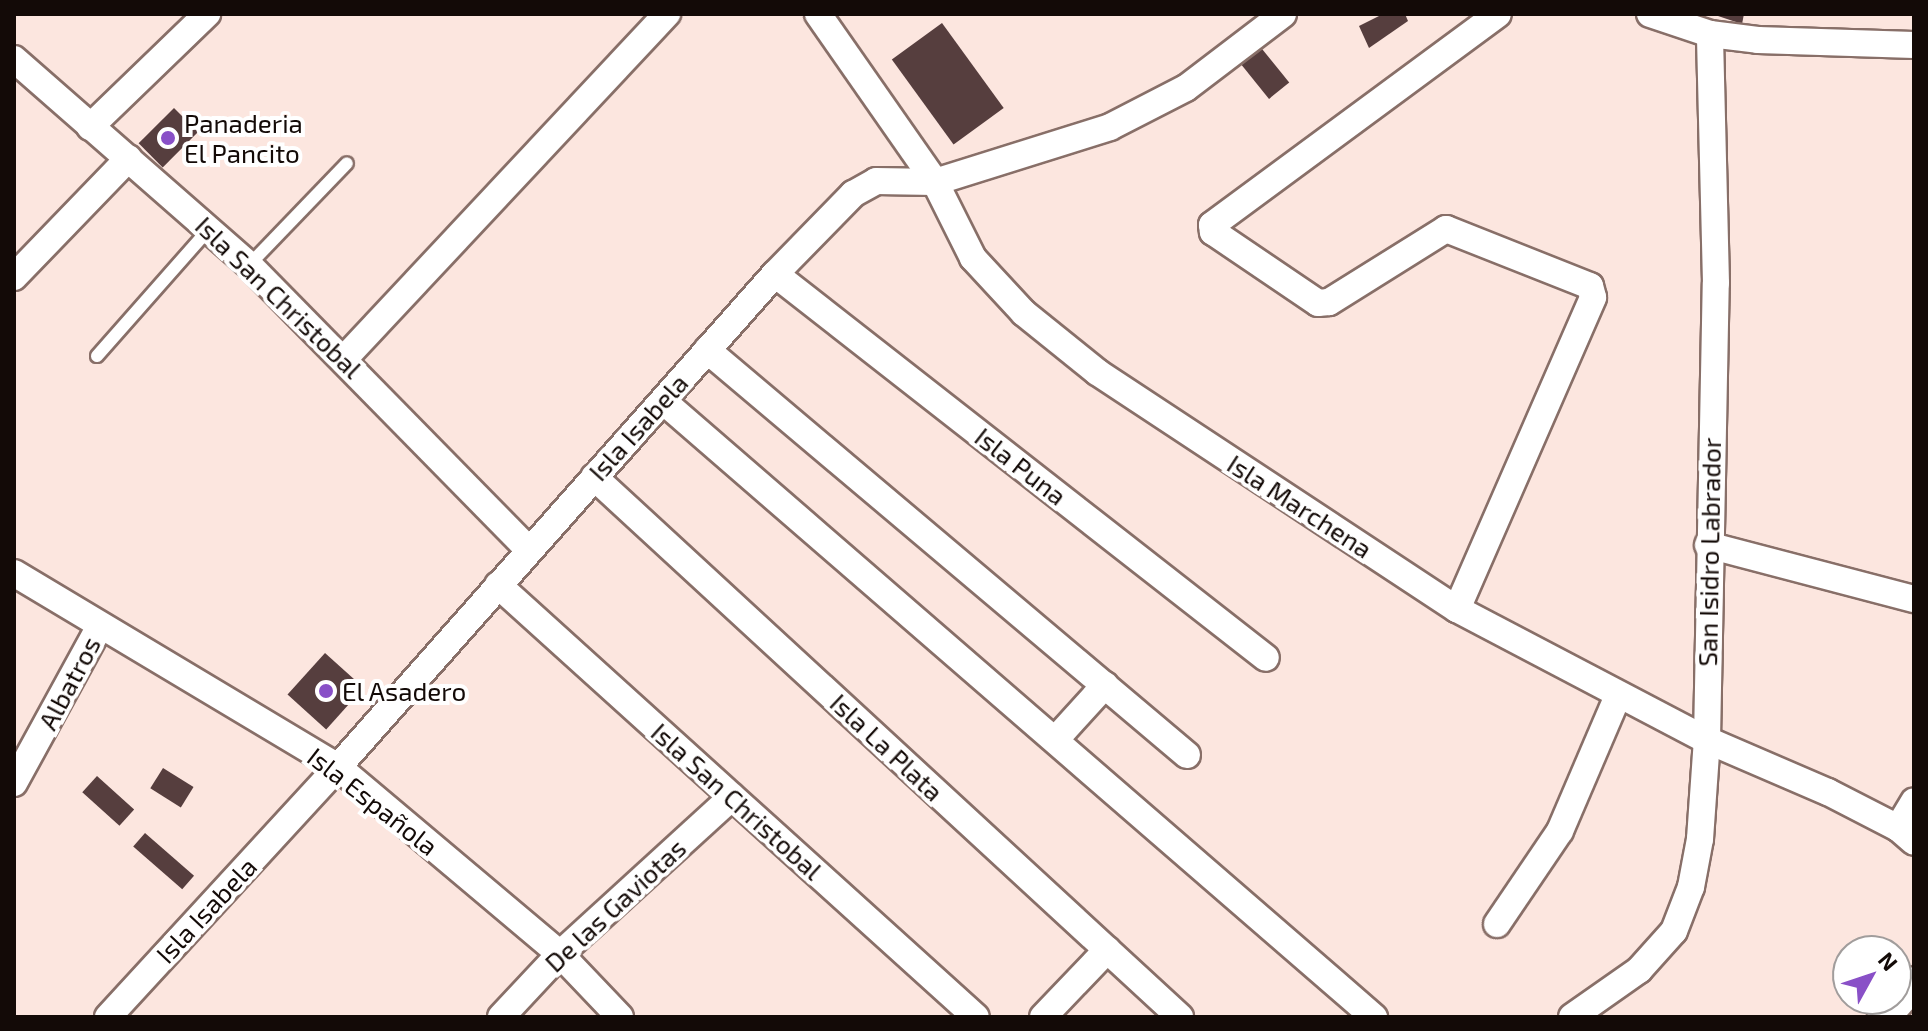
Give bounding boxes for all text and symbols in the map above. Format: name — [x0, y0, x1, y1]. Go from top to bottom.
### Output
place label: Panaderia El Pancito — [184, 107, 303, 168]
marker: Panaderia El Pancito — [159, 129, 177, 147]
street label: Isla San Christobal — [189, 210, 369, 384]
street label: Isla Isabela — [582, 367, 694, 487]
street label: Isla Puna — [969, 421, 1073, 511]
street label: San Isidro Labrador — [1691, 437, 1727, 667]
street label: Isla Marchena — [1222, 448, 1378, 564]
street label: Albatros — [32, 631, 106, 735]
place label: El Asadero — [342, 675, 467, 707]
marker: El Asadero — [317, 682, 335, 700]
street label: Isla La Plata — [824, 687, 950, 807]
street label: Isla San Christobal — [645, 716, 829, 886]
street label: Isla Española — [302, 740, 444, 862]
street label: De las Gaviotas — [538, 832, 692, 978]
street label: Isla Isabela — [149, 851, 263, 969]
north arrow — [1832, 935, 1912, 1015]
text: N — [1874, 946, 1904, 975]

